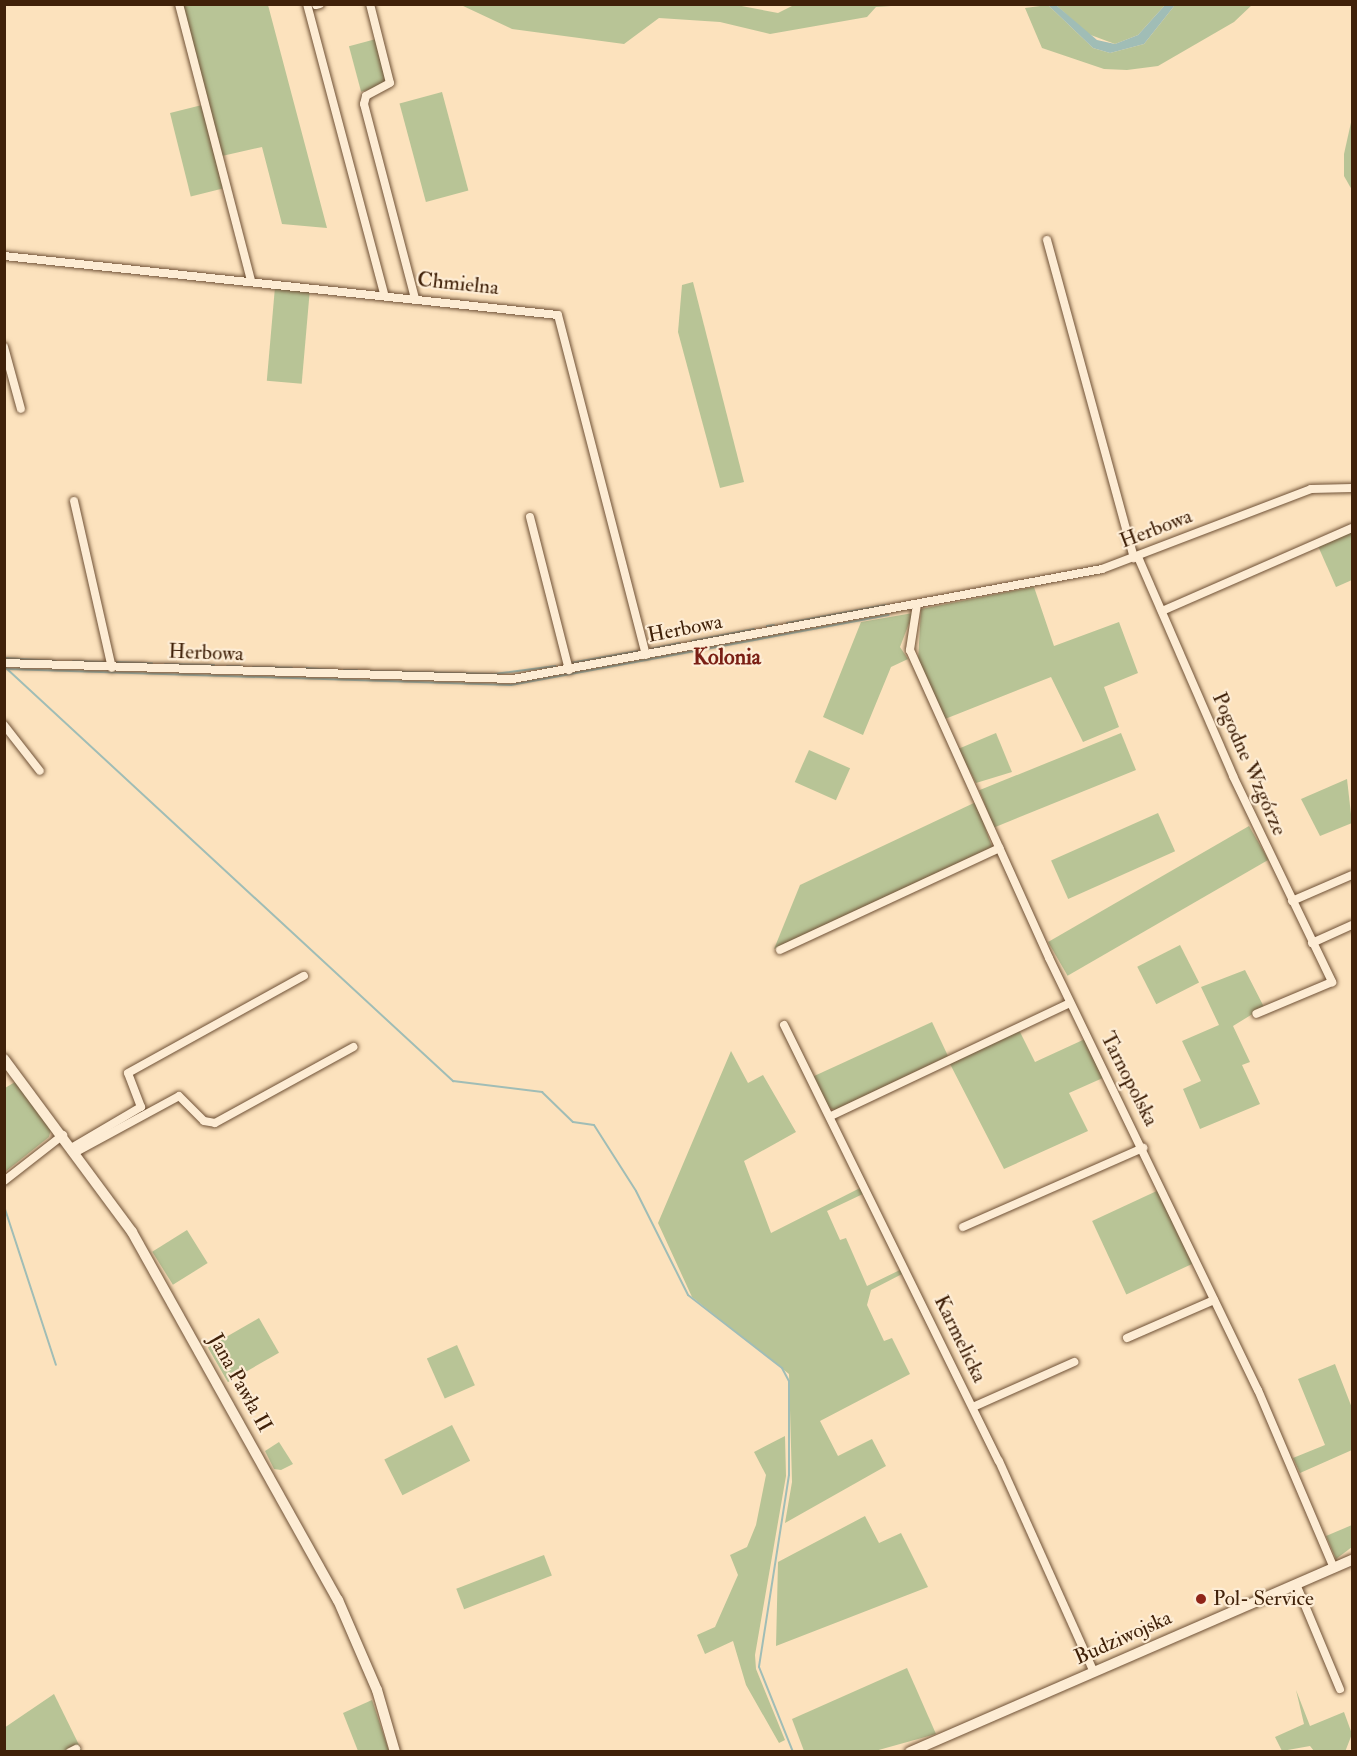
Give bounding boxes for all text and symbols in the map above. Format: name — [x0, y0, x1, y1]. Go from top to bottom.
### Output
street label: Chmielna — [416, 267, 500, 301]
street label: Herbowa — [1116, 504, 1196, 554]
street label: Herbowa — [646, 609, 724, 649]
street label: Herbowa — [168, 639, 244, 667]
district label: Kolonia — [693, 645, 761, 671]
street label: Pogodne Wzgórze — [1206, 689, 1292, 839]
street label: Tarnopolska — [1095, 1028, 1163, 1130]
street label: Karmelicka — [928, 1291, 992, 1387]
street label: Jana Pawła II — [203, 1329, 277, 1437]
place label: Pol- Service — [1213, 1586, 1314, 1612]
marker: Pol- Service — [1194, 1592, 1208, 1606]
street label: Budziwojska — [1070, 1605, 1176, 1671]

